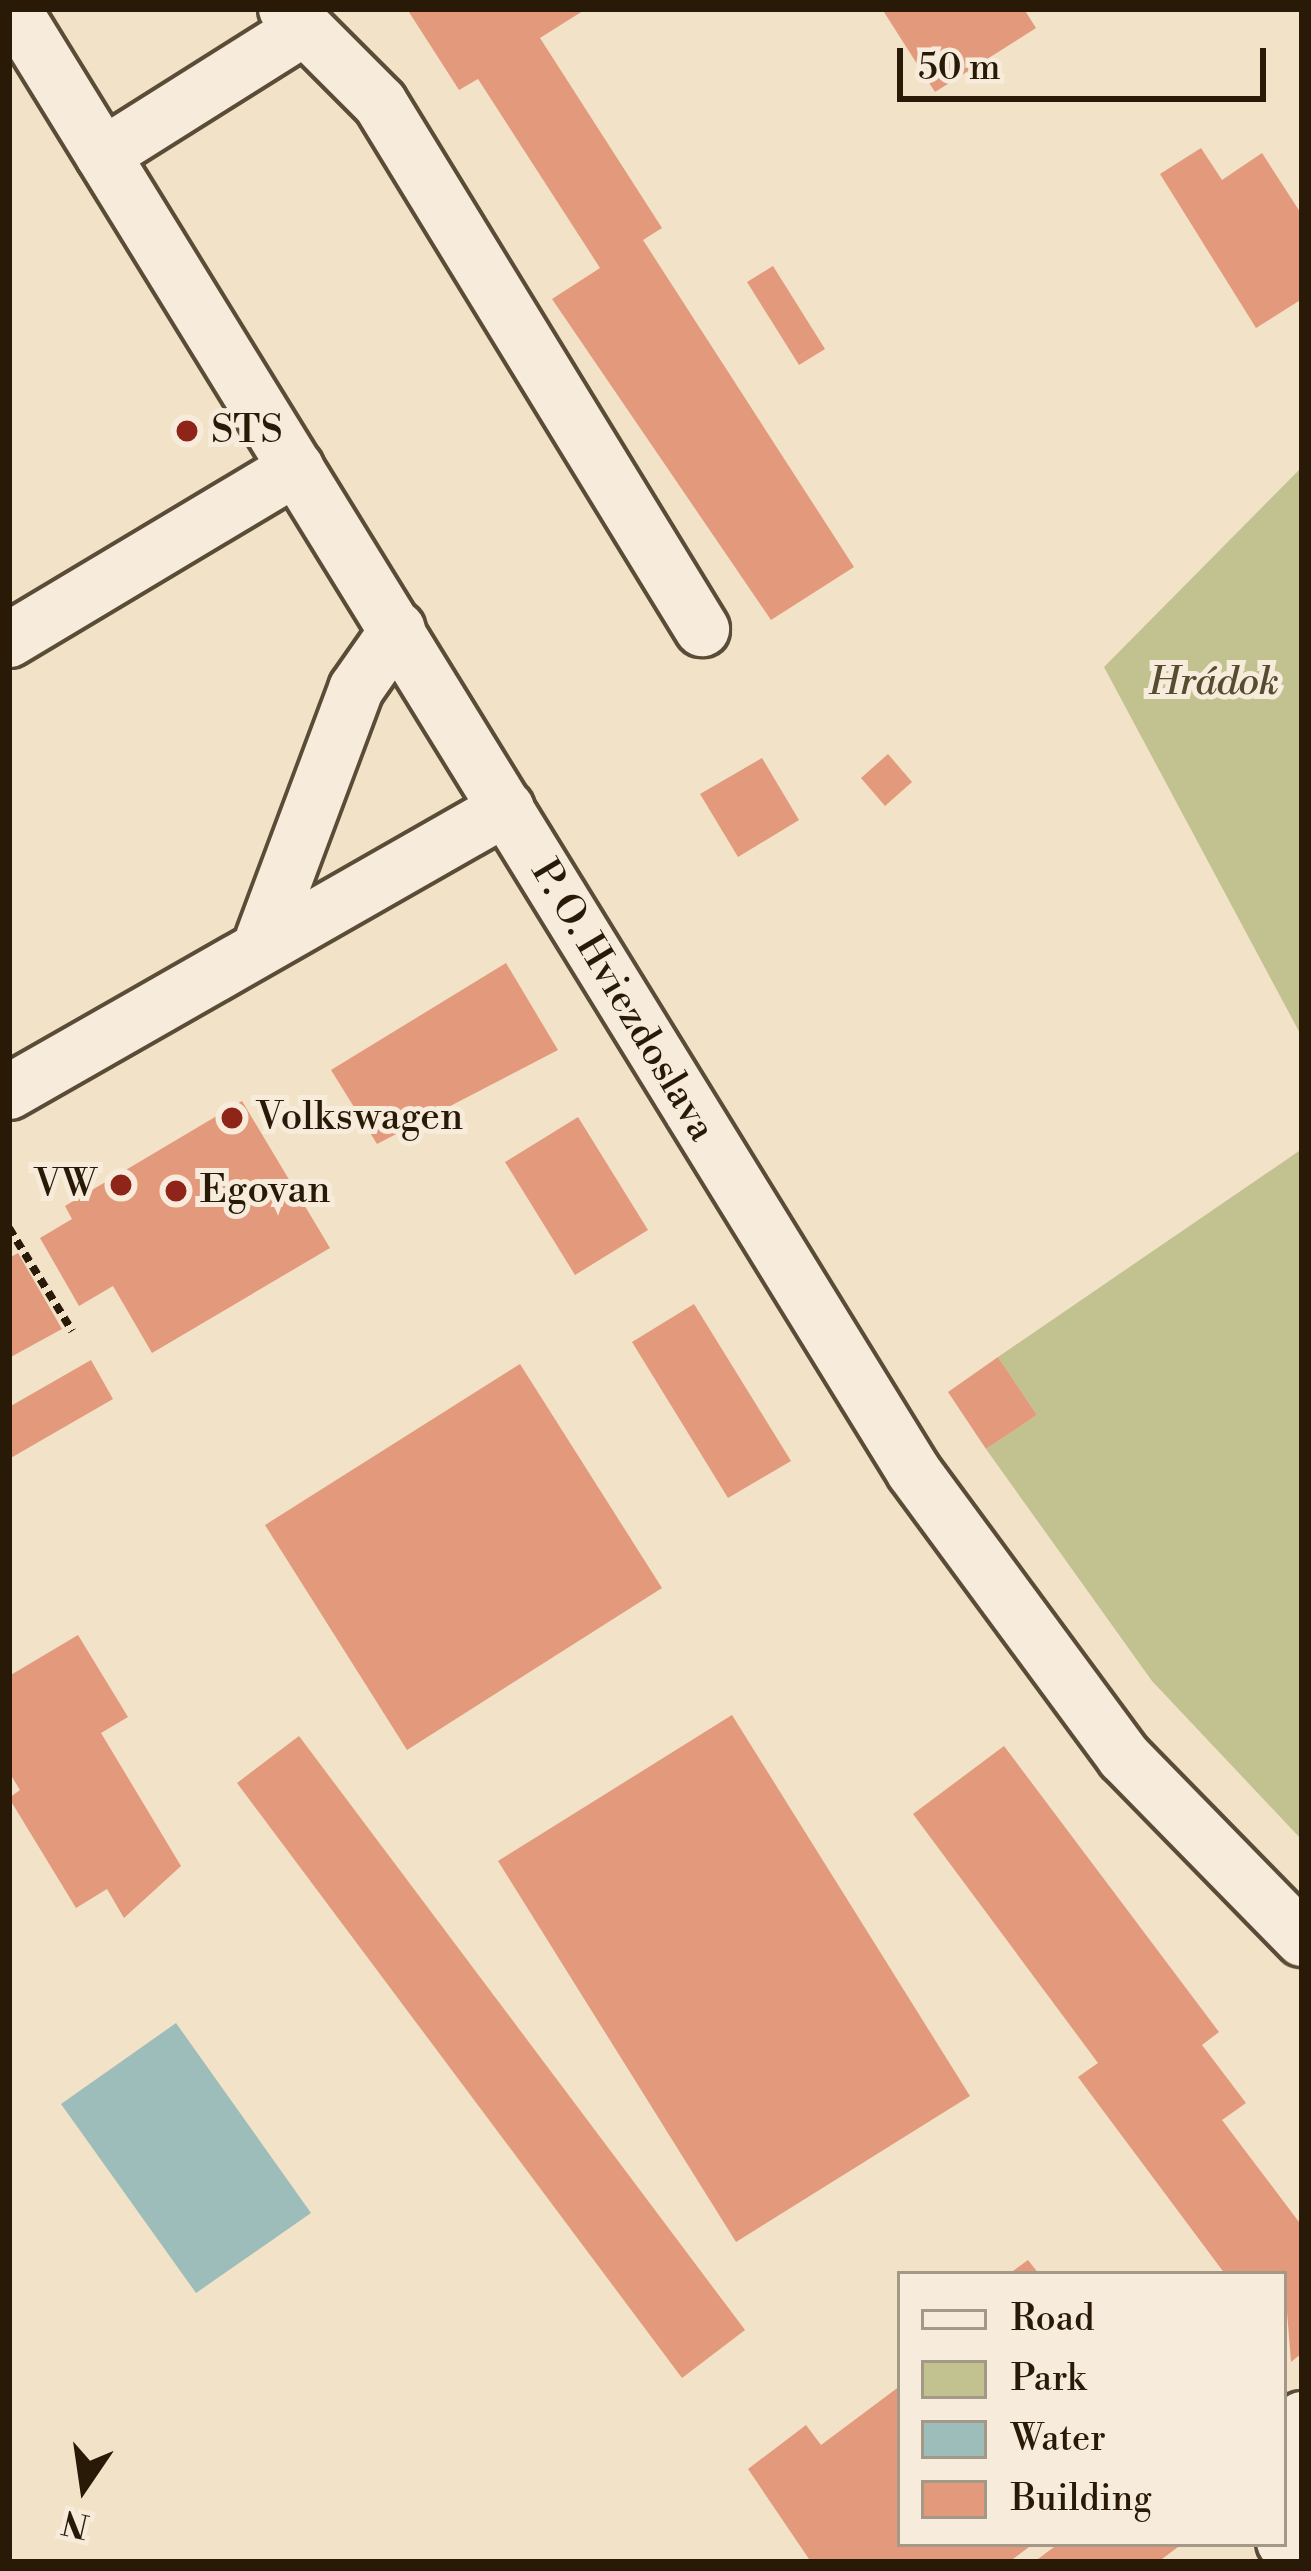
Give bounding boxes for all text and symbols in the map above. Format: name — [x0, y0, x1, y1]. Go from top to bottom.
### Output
scale bar — [903, 24, 1272, 98]
text: 50 m — [918, 46, 1001, 91]
place label: STS — [211, 408, 283, 454]
marker: STS — [174, 418, 200, 444]
park label: Hrádok — [1149, 660, 1279, 706]
street label: P. O. Hviezdoslava — [520, 852, 724, 1150]
place label: Volkswagen — [256, 1095, 463, 1141]
marker: Volkswagen — [219, 1105, 245, 1131]
place label: VW — [34, 1162, 97, 1208]
place label: Egovan — [200, 1168, 331, 1214]
marker: VW — [108, 1172, 134, 1198]
marker: Egovan — [163, 1178, 189, 1204]
legend — [897, 2271, 1287, 2547]
text: Road — [1011, 2297, 1094, 2342]
text: Park — [1011, 2357, 1086, 2402]
text: Water — [1011, 2417, 1106, 2462]
north arrow — [24, 2427, 144, 2547]
text: Building — [1011, 2477, 1152, 2522]
text: N — [58, 2500, 93, 2545]

